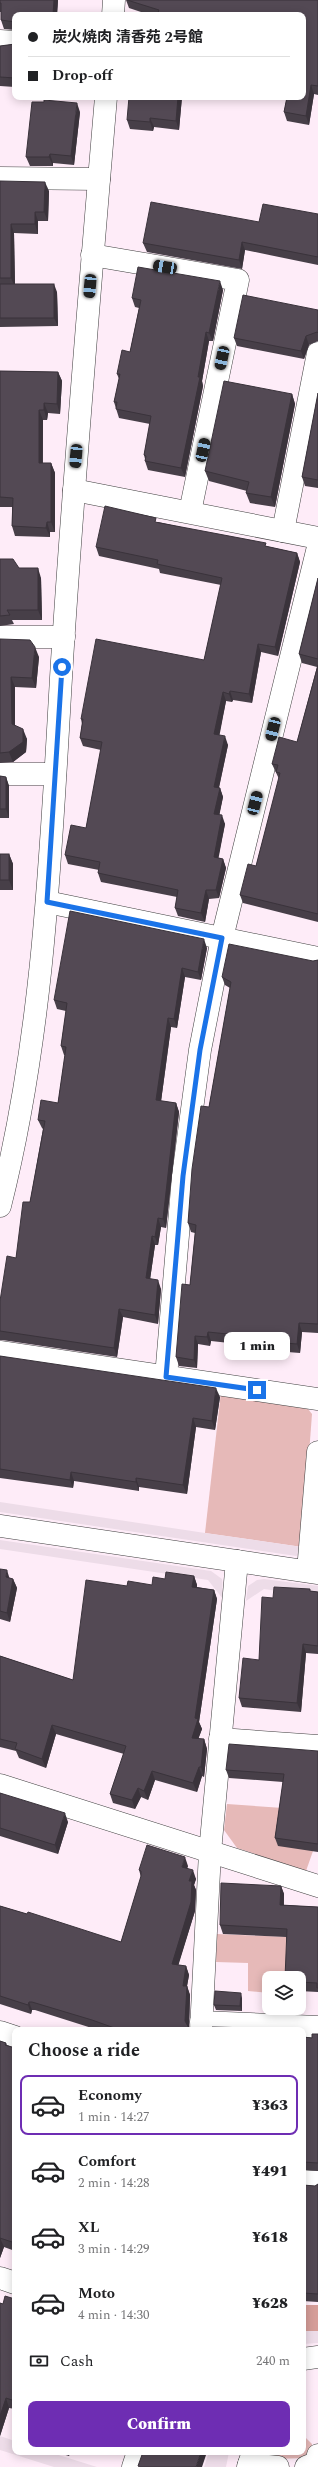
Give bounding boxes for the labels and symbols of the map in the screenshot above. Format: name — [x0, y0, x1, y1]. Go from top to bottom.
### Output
car — [152, 259, 178, 275]
car — [83, 274, 97, 298]
car — [214, 345, 230, 371]
car — [195, 437, 211, 463]
car — [69, 444, 83, 468]
route start — [53, 658, 71, 676]
car — [264, 716, 282, 742]
car — [246, 790, 264, 816]
callout: 1 min — [224, 1332, 290, 1360]
route end — [248, 1381, 266, 1399]

